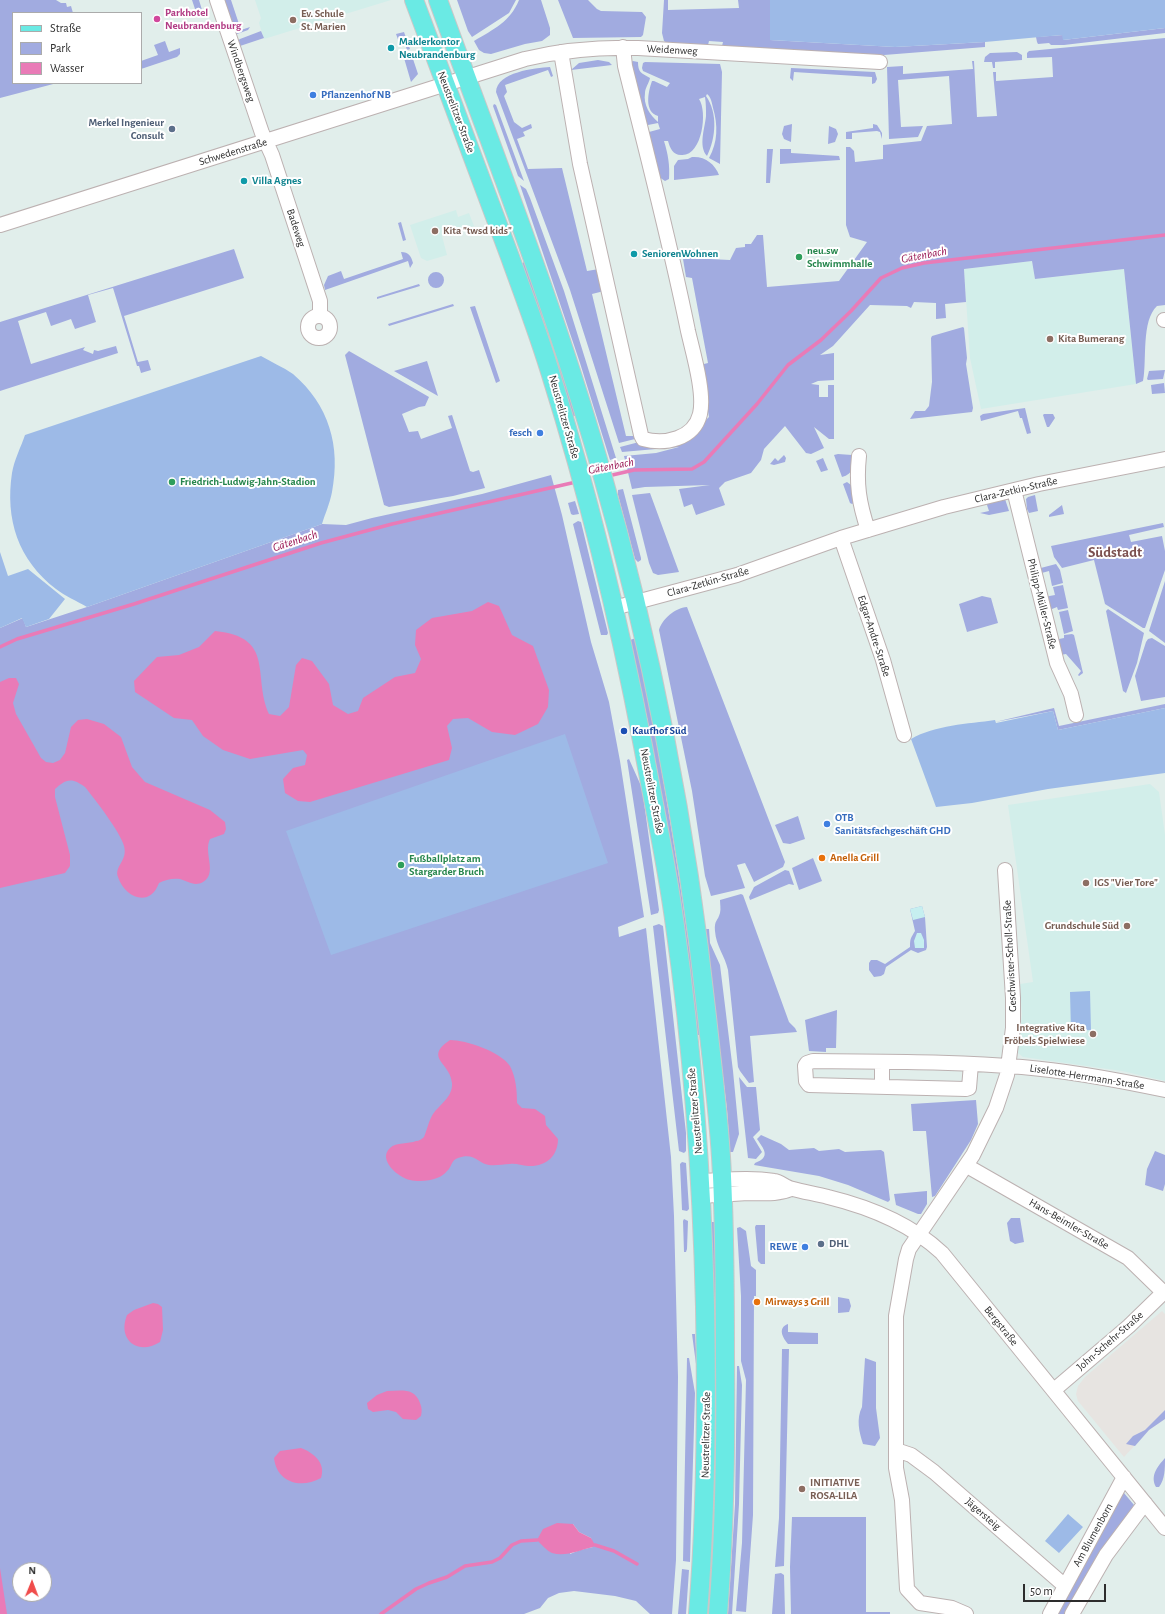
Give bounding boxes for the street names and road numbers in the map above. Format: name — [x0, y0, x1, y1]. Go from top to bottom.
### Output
street label: Windbergsweg — [224, 38, 258, 104]
street label: Weidenweg — [646, 42, 698, 58]
street label: Neustrelitzer Straße — [434, 69, 478, 155]
street label: Schwedenstraße — [197, 135, 269, 169]
street label: Badeweg — [284, 207, 308, 249]
street label: Neustrelitzer Straße — [546, 374, 582, 460]
street label: Clara-Zetkin-Straße — [973, 474, 1059, 506]
street label: Philipp-Müller-Straße — [1024, 557, 1060, 651]
street label: Clara-Zetkin-Straße — [666, 564, 750, 600]
street label: Edgar-Andre-Straße — [855, 594, 893, 678]
street label: Neustrelitzer Straße — [637, 747, 667, 835]
street label: Geschwister-Scholl-Straße — [1000, 900, 1020, 1012]
street label: Liselotte-Herrmann-Straße — [1029, 1061, 1145, 1093]
street label: Neustrelitzer Straße — [685, 1067, 705, 1155]
street label: Hans-Beimler-Straße — [1027, 1196, 1111, 1252]
street label: Bergstraße — [981, 1304, 1021, 1348]
street label: John-Schehr-Straße — [1074, 1309, 1146, 1373]
street label: Neustrelitzer Straße — [699, 1392, 713, 1478]
street label: Jägersteig — [963, 1495, 1003, 1533]
street label: Am Blumenborn — [1070, 1501, 1116, 1569]

